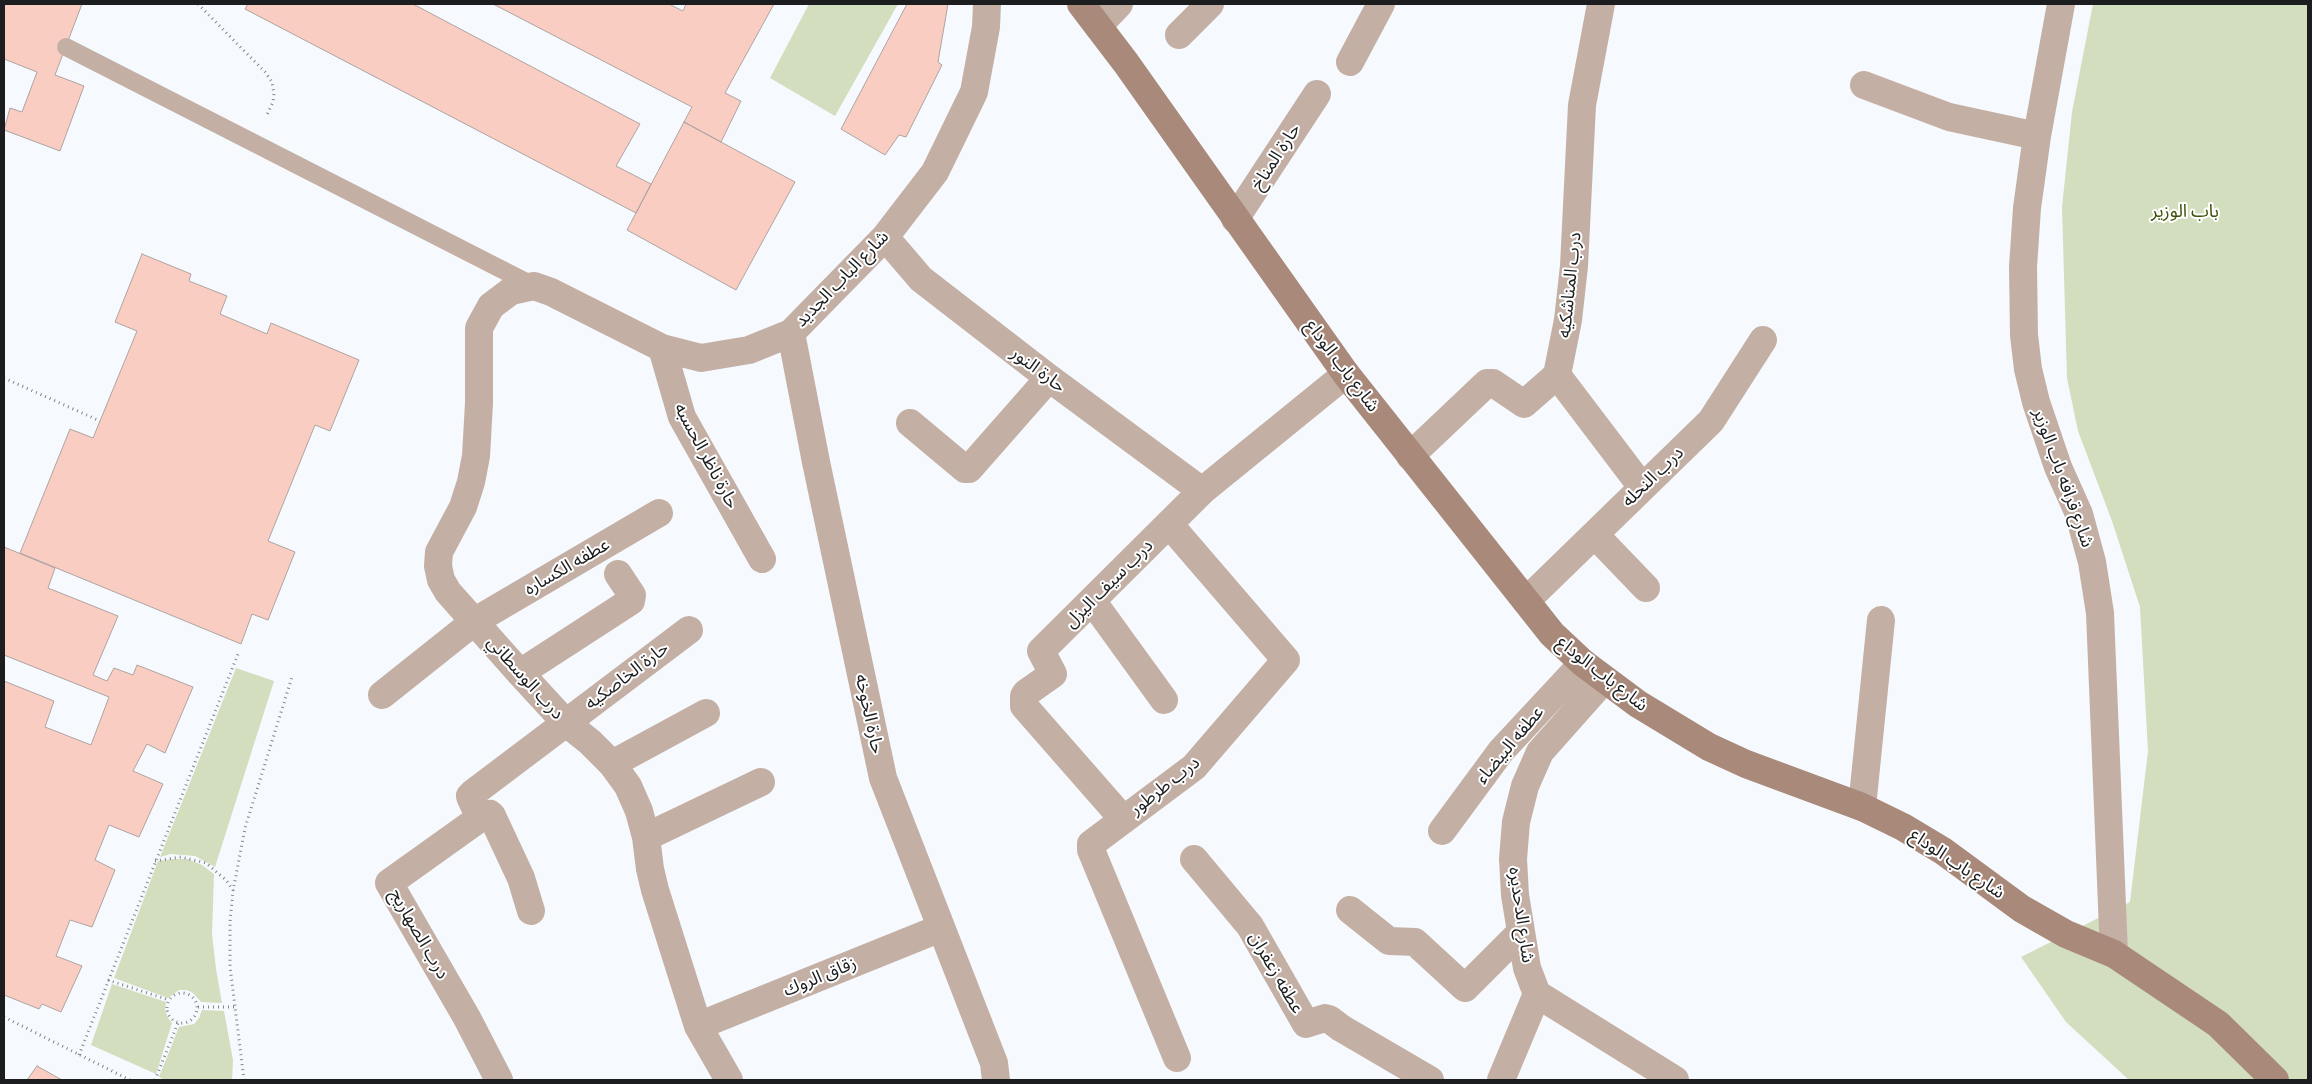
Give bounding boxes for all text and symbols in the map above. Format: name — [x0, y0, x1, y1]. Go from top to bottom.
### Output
street label: حارة المناخ — [1246, 120, 1306, 194]
park label: باب الوزير — [2151, 201, 2219, 223]
street label: شارع الباب الجديد — [790, 226, 894, 332]
street label: درب المناشكيه — [1554, 231, 1586, 339]
street label: شارع باب الوداع — [1300, 316, 1384, 416]
street label: حارة النور — [1006, 342, 1070, 398]
street label: حارة ناظر الحسبه — [669, 399, 743, 513]
street label: شارع قرافه باب الوزير — [2028, 406, 2098, 550]
street label: درب النحله — [1618, 442, 1688, 512]
street label: عطفه الكساره — [520, 534, 614, 600]
street label: درب سيف اليزل — [1060, 535, 1158, 633]
street label: درب الوسطاني — [482, 632, 568, 724]
street label: شارع باب الوداع — [1552, 632, 1652, 716]
street label: حارة الخاصكيه — [581, 637, 673, 715]
street label: حارة الخوخه — [850, 672, 888, 756]
street label: عطفه البيضاء — [1471, 702, 1549, 788]
street label: درب طرطور — [1126, 752, 1204, 820]
street label: شارع باب الوداع — [1905, 824, 2009, 904]
street label: شارع الدحديره — [1504, 866, 1538, 964]
street label: درب الصهاريج — [385, 885, 453, 983]
street label: عطفه زعفران — [1244, 928, 1308, 1018]
street label: زقاق الروك — [780, 953, 860, 1001]

